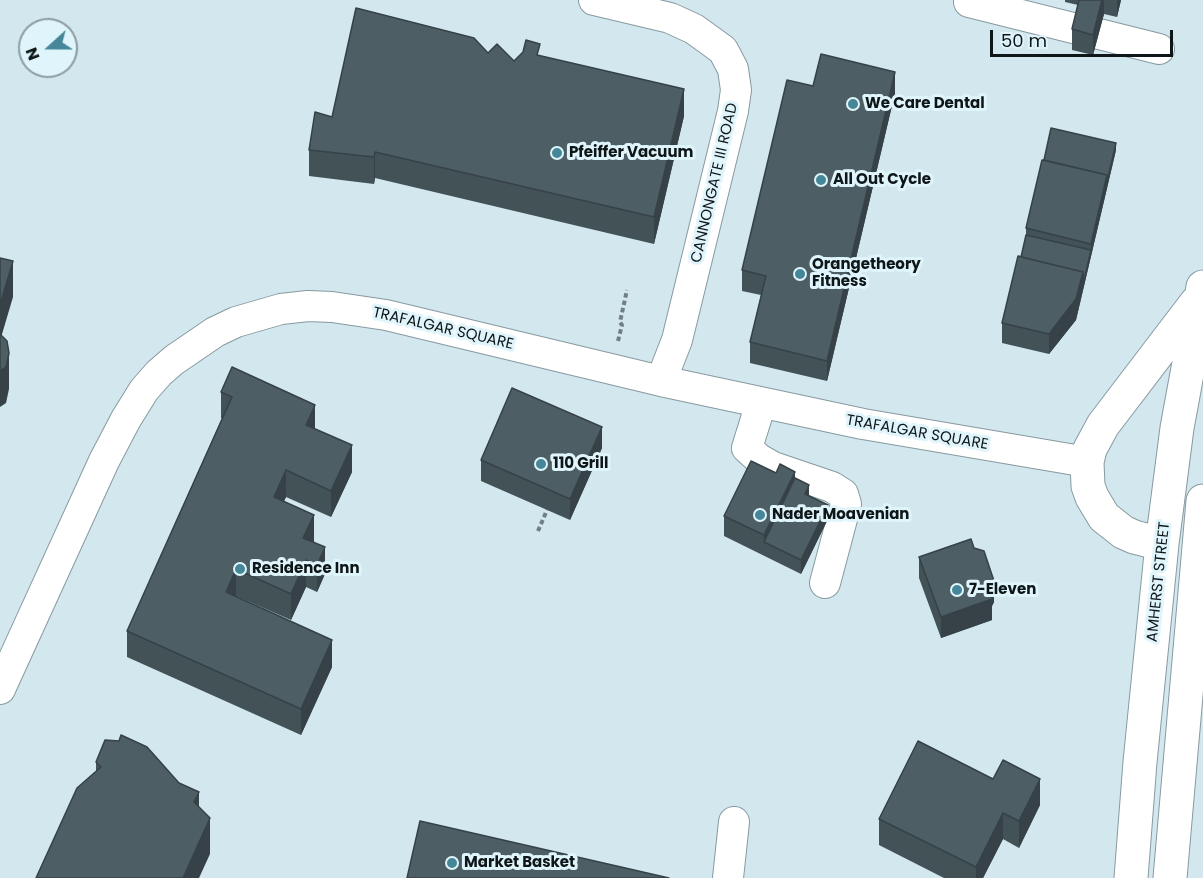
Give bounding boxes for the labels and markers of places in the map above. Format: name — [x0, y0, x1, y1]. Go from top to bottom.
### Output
place label: We Care Dental — [865, 95, 985, 113]
marker: We Care Dental — [846, 97, 860, 111]
place label: Pfeiffer Vacuum — [569, 144, 693, 162]
marker: Pfeiffer Vacuum — [550, 146, 564, 160]
place label: All Out Cycle — [833, 171, 931, 189]
marker: All Out Cycle — [814, 173, 828, 187]
place label: Orangetheory Fitness — [812, 256, 921, 291]
marker: Orangetheory Fitness — [793, 267, 807, 281]
place label: 110 Grill — [553, 455, 608, 473]
marker: 110 Grill — [534, 457, 548, 471]
place label: Nader Moavenian — [772, 506, 909, 524]
marker: Nader Moavenian — [753, 508, 767, 522]
place label: Residence Inn — [252, 560, 359, 578]
marker: Residence Inn — [233, 562, 247, 576]
place label: 7-Eleven — [969, 581, 1036, 599]
marker: 7-Eleven — [950, 583, 964, 597]
place label: Market Basket — [464, 854, 575, 872]
marker: Market Basket — [445, 856, 459, 870]

